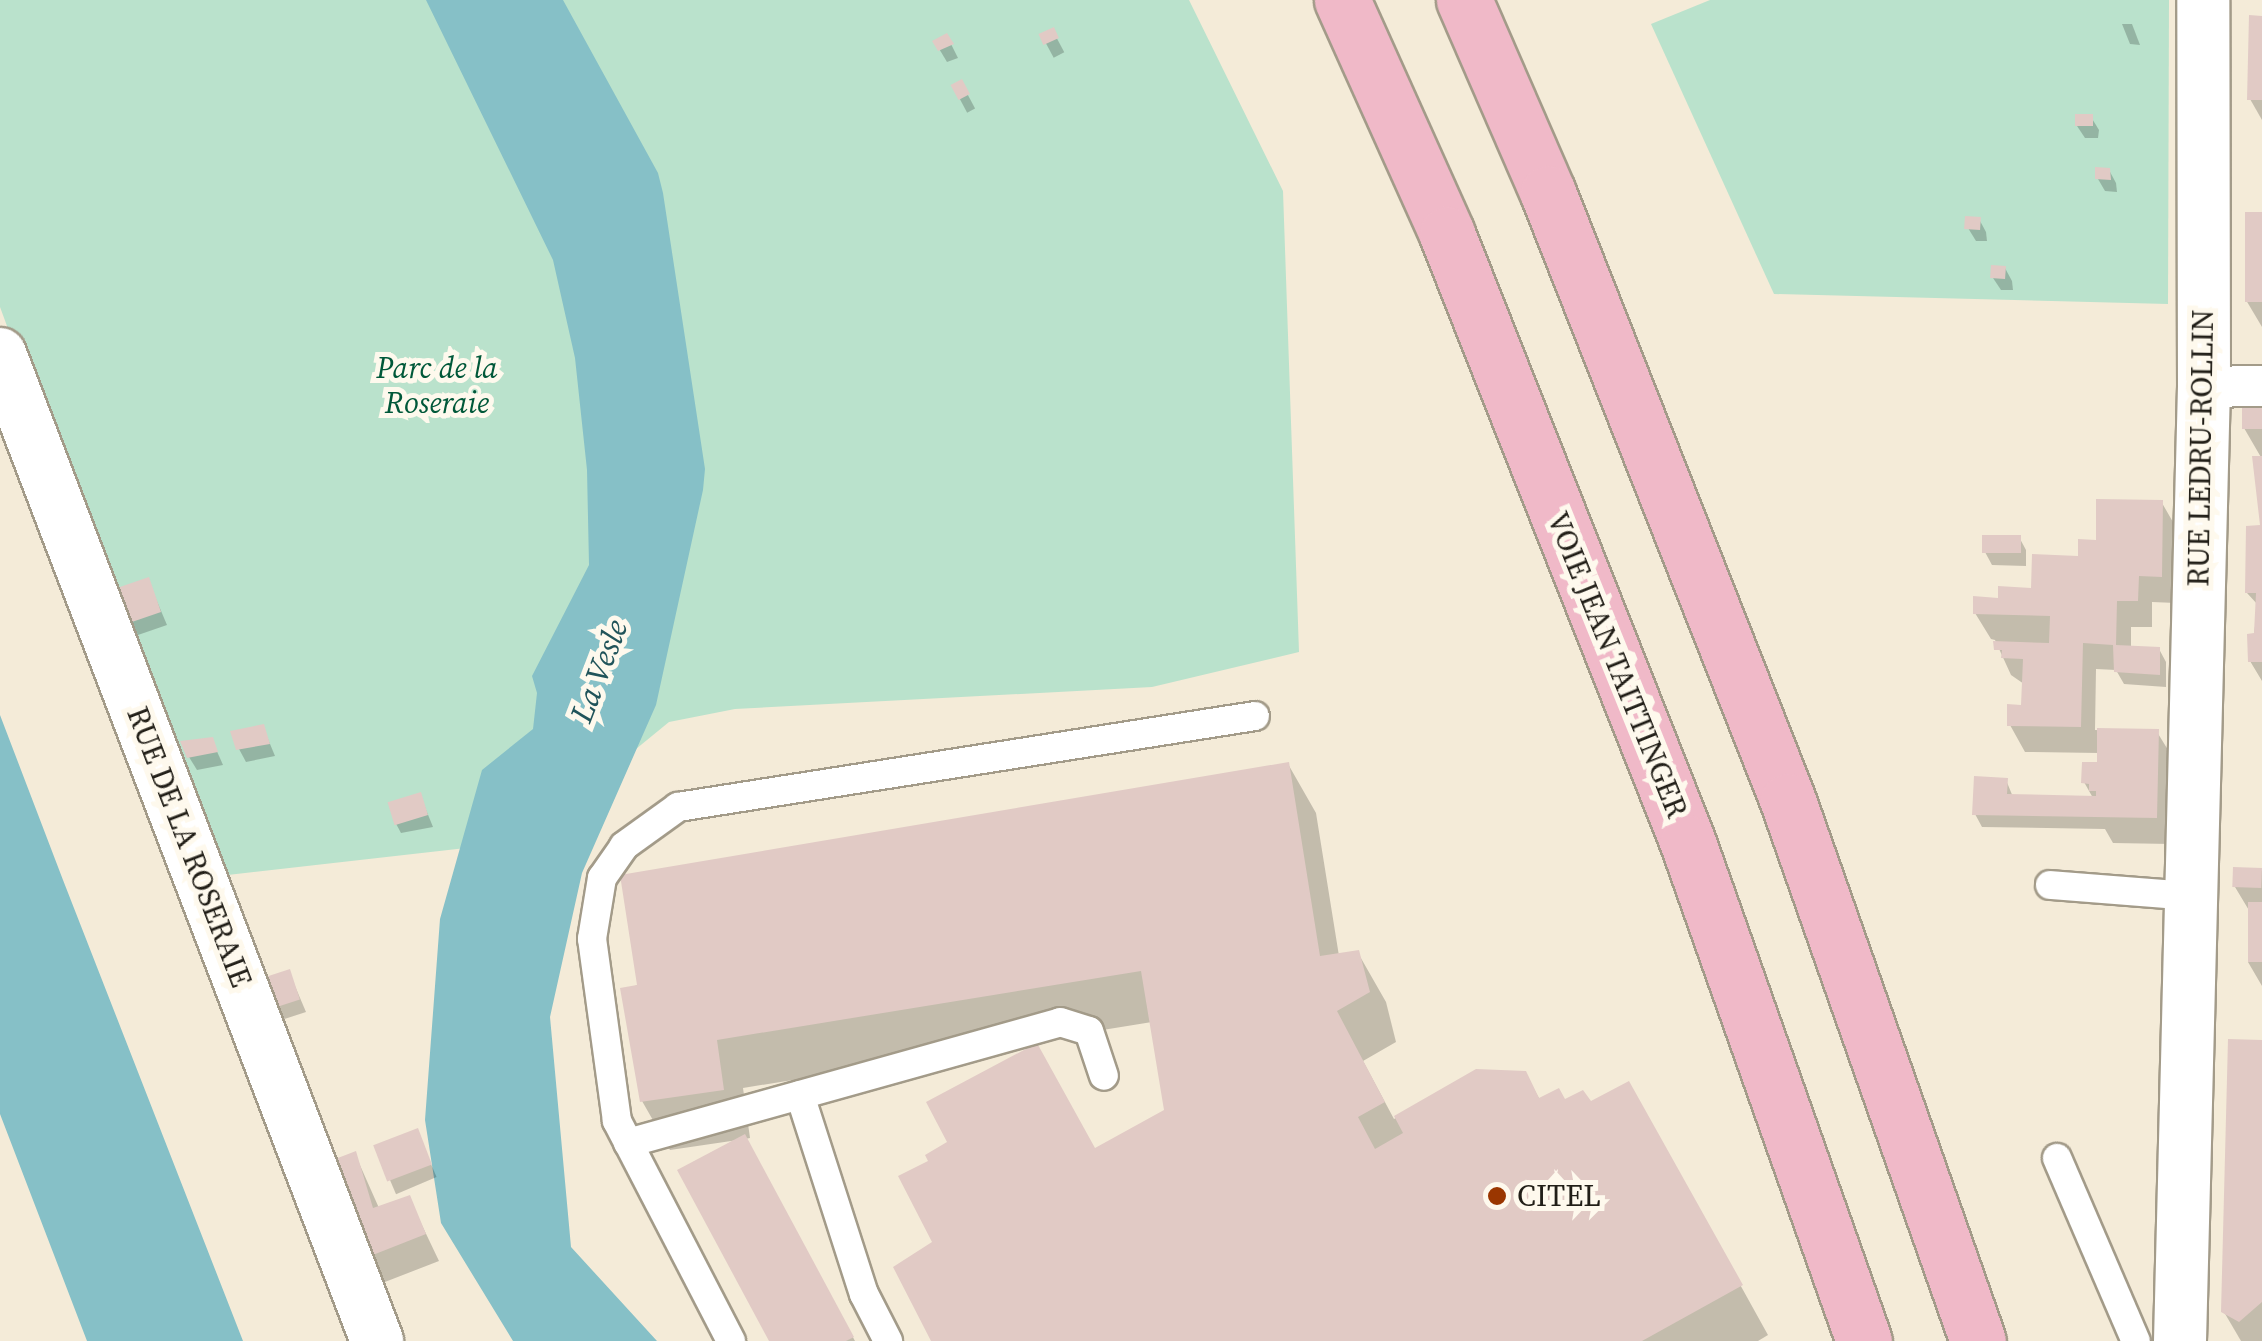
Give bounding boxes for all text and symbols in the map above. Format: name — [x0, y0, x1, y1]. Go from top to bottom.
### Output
street label: RUE LEDRU-ROLLIN — [2181, 309, 2221, 587]
park label: Parc de la Roseraie — [376, 350, 498, 420]
street label: VOIE JEAN TAITTINGER — [1539, 507, 1695, 823]
water label: La Vesle — [562, 614, 636, 728]
street label: RUE DE LA ROSERAIE — [119, 702, 259, 992]
place label: CITEL — [1517, 1178, 1601, 1214]
marker: CITEL — [1486, 1185, 1508, 1207]

